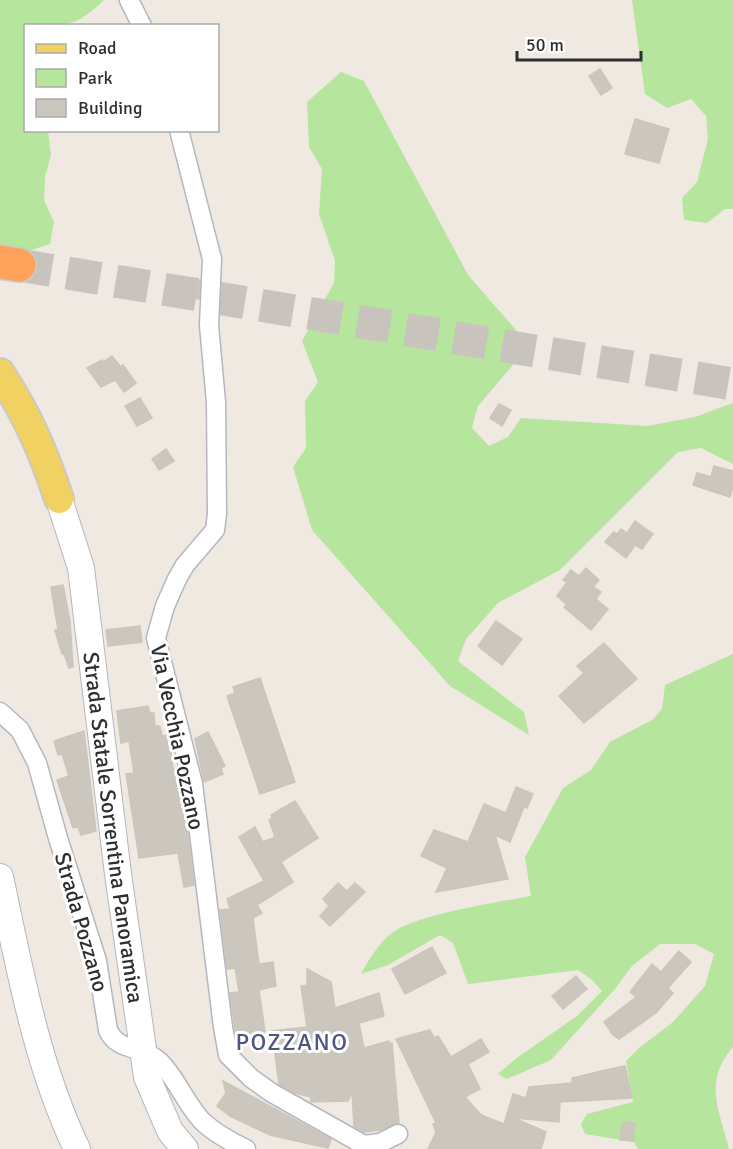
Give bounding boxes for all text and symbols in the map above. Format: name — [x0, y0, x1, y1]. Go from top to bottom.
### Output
legend — [24, 24, 219, 132]
scale bar — [517, 24, 642, 62]
text: 50 m — [526, 34, 564, 56]
text: Road — [78, 37, 117, 59]
text: Park — [78, 67, 113, 89]
text: Building — [78, 97, 142, 119]
street label: Via Vecchia Pozzano — [145, 642, 210, 832]
street label: Strada Statale Sorrentina Panoramica — [77, 651, 149, 1005]
street label: Strada Pozzano — [49, 849, 114, 995]
district label: POZZANO — [235, 1027, 349, 1057]

